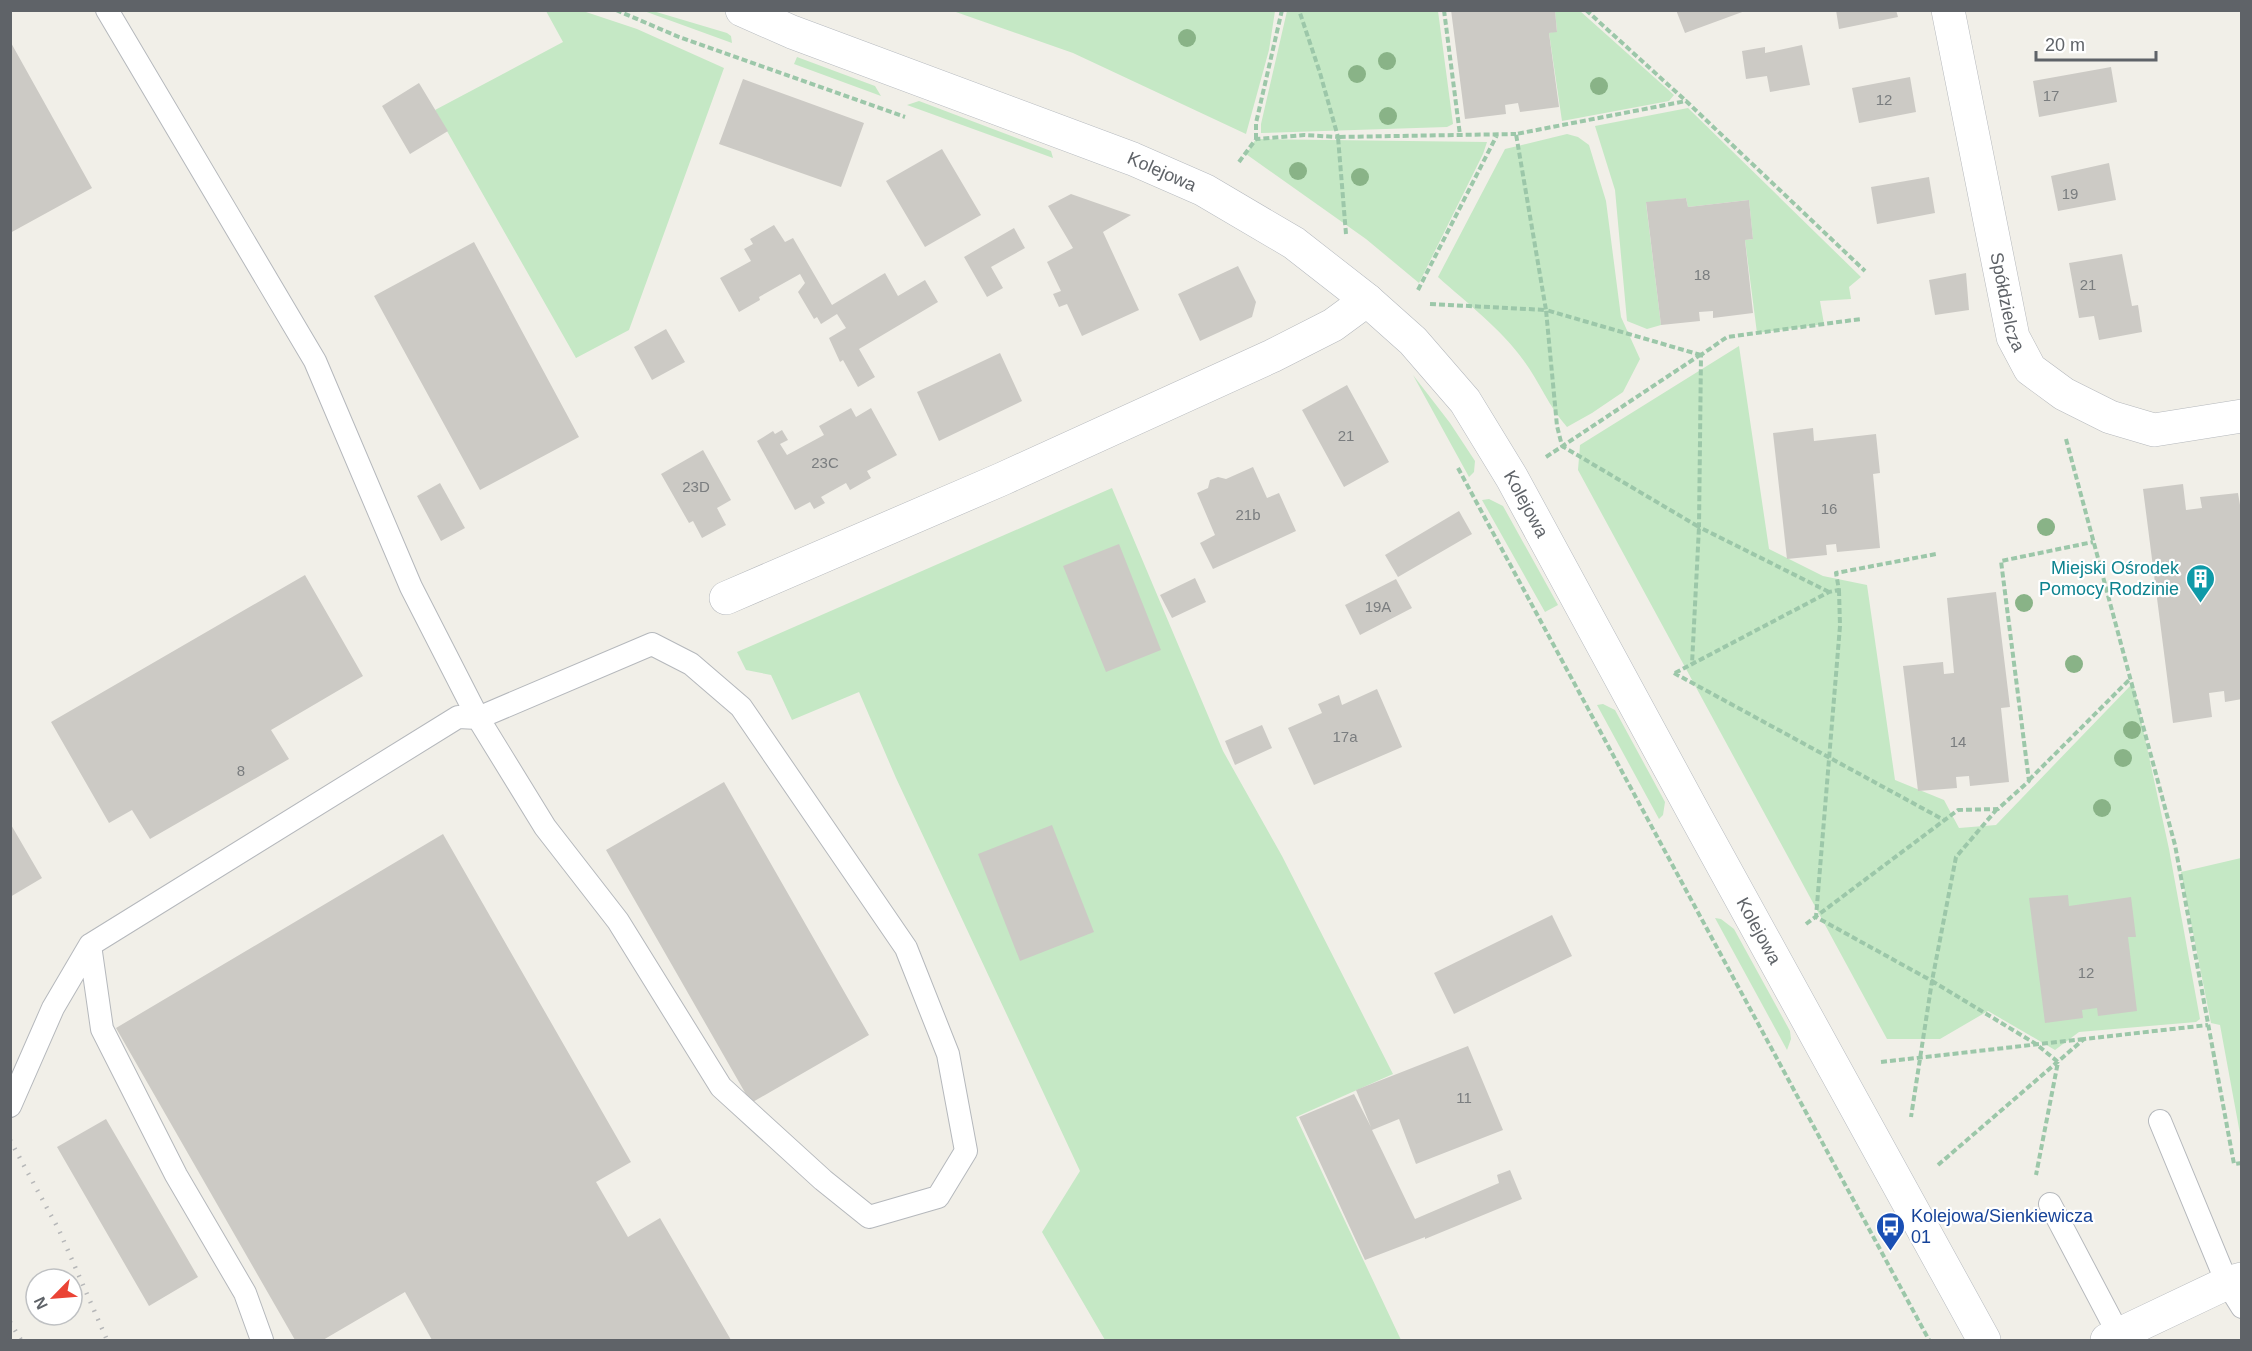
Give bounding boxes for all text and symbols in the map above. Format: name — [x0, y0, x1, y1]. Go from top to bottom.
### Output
scale bar — [2036, 24, 2156, 62]
text: 20 m — [2045, 35, 2085, 55]
house number: 17 — [2043, 87, 2059, 104]
house number: 12 — [1876, 91, 1892, 108]
street label: Kolejowa — [1124, 148, 1200, 196]
house number: 19 — [2062, 185, 2078, 202]
street label: Spółdzielcza — [1986, 251, 2029, 356]
house number: 18 — [1694, 266, 1710, 283]
house number: 21 — [2080, 276, 2096, 293]
house number: 21 — [1338, 427, 1354, 444]
house number: 23C — [811, 454, 839, 471]
street label: Kolejowa — [1500, 467, 1553, 542]
house number: 23D — [682, 478, 710, 495]
house number: 16 — [1821, 500, 1837, 517]
house number: 21b — [1235, 506, 1261, 523]
place label: Miejski Ośrodek Pomocy Rodzinie — [2039, 558, 2180, 599]
building icon: Miejski Ośrodek Pomocy Rodzinie — [2184, 562, 2216, 604]
house number: 19A — [1365, 598, 1391, 615]
house number: 17a — [1332, 728, 1358, 745]
house number: 14 — [1950, 733, 1966, 750]
house number: 8 — [237, 762, 245, 779]
street label: Kolejowa — [1732, 894, 1786, 969]
house number: 12 — [2078, 964, 2094, 981]
house number: 11 — [1456, 1089, 1472, 1106]
place label: Kolejowa/Sienkiewicza 01 — [1911, 1206, 2094, 1247]
bus stop icon: Kolejowa/Sienkiewicza 01 — [1874, 1210, 1906, 1252]
north arrow — [24, 1267, 84, 1327]
text: N — [31, 1294, 51, 1312]

